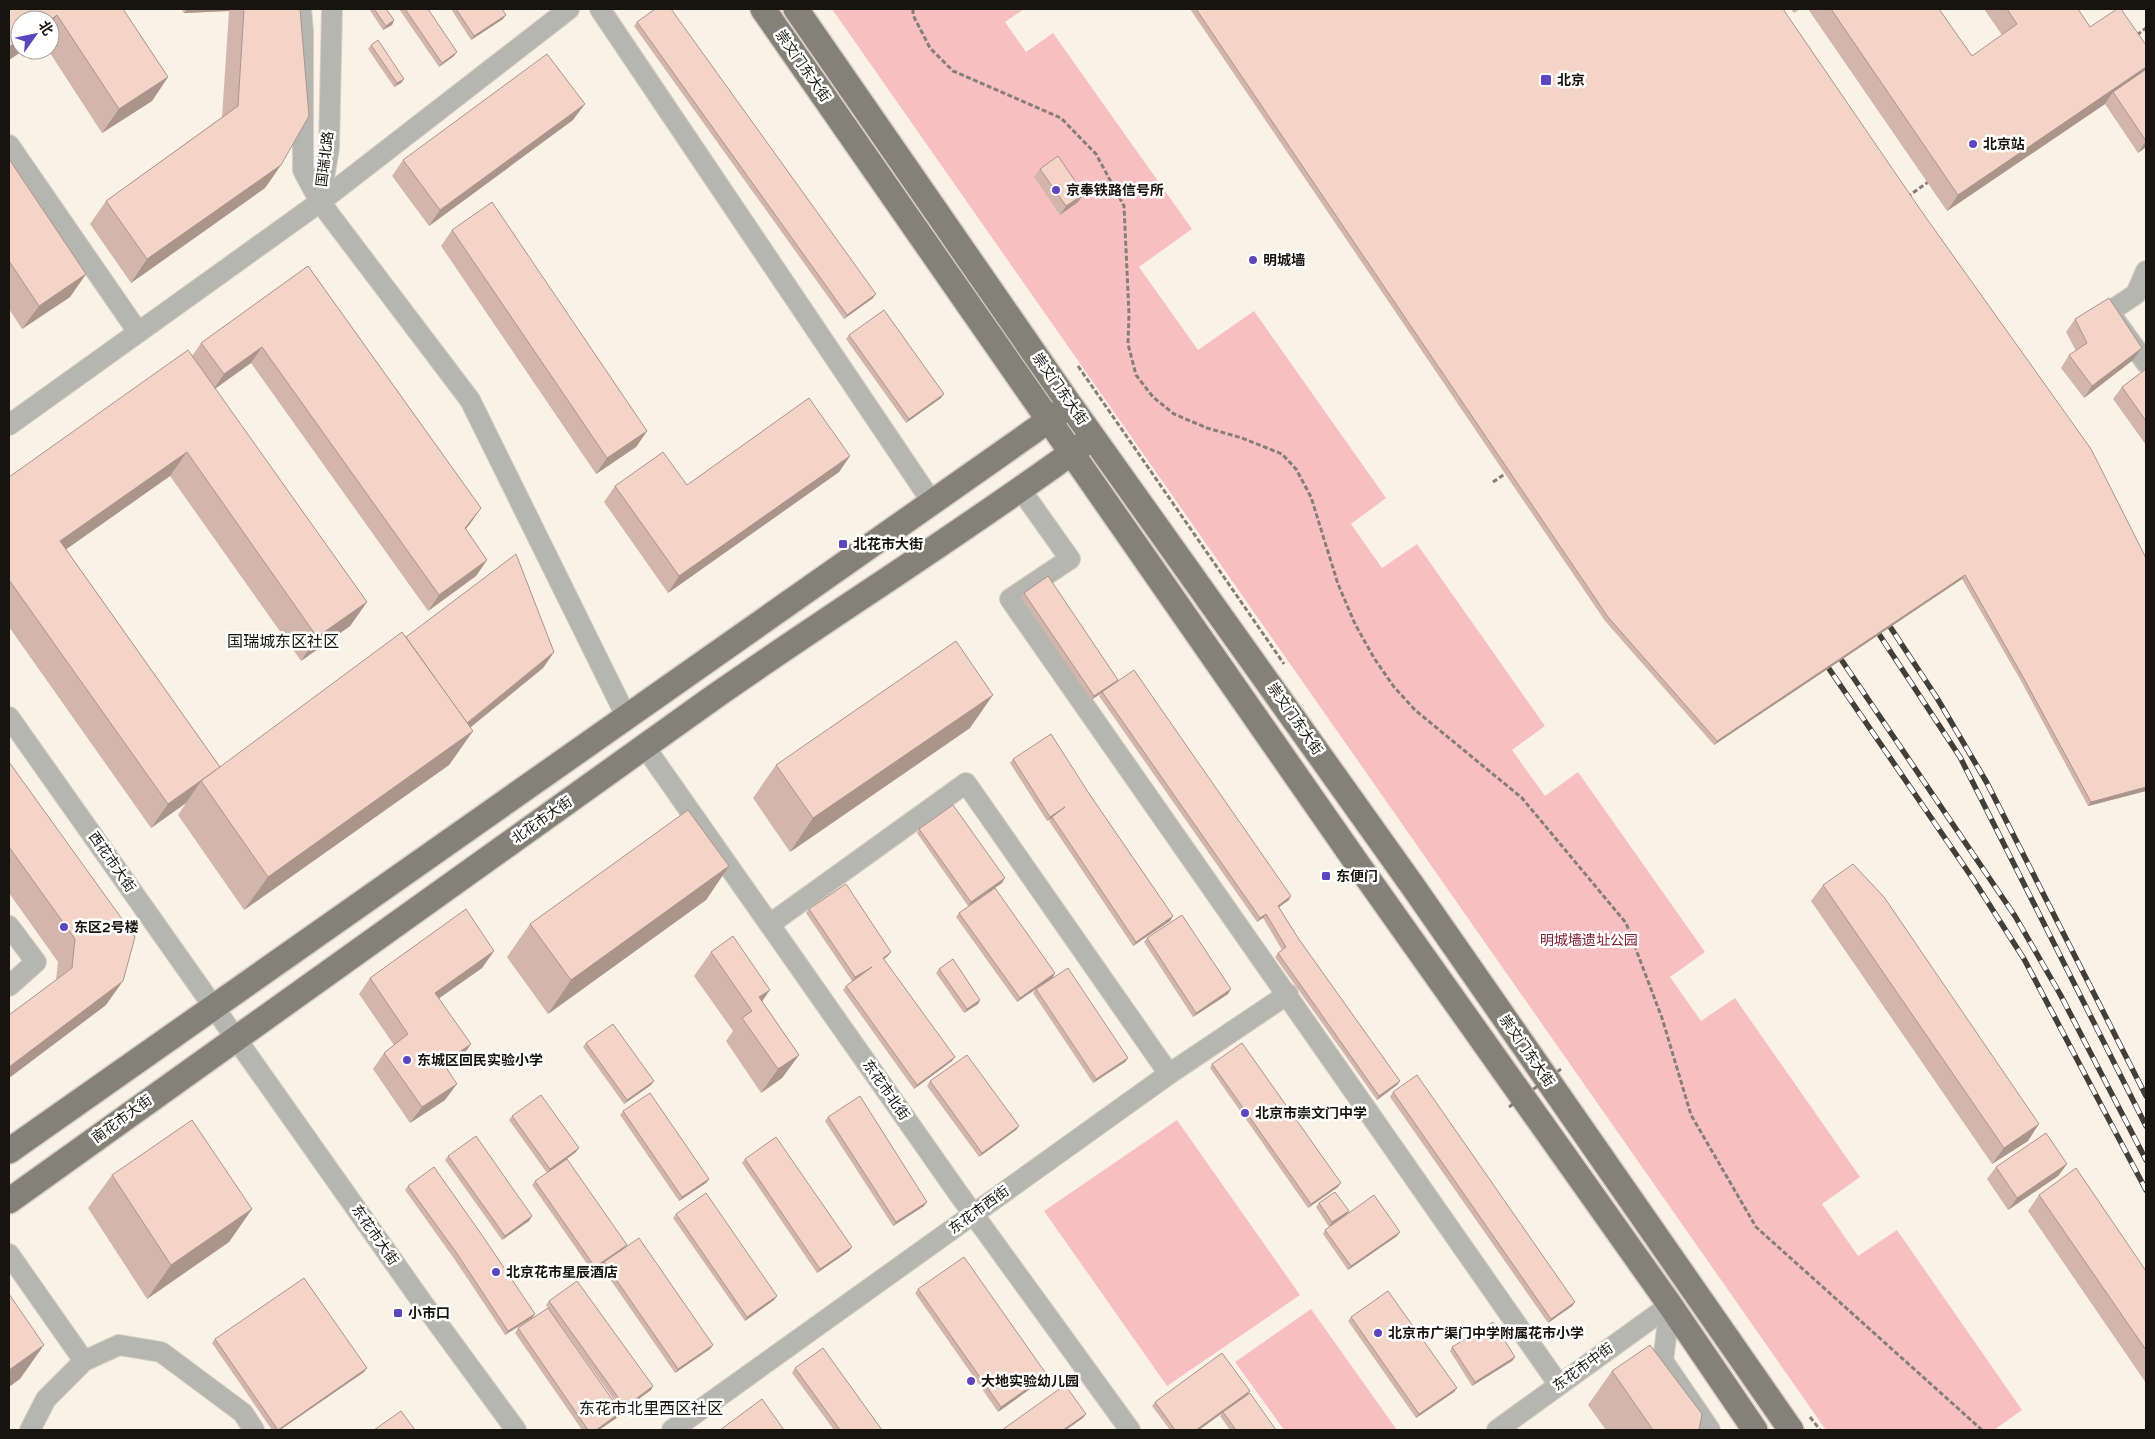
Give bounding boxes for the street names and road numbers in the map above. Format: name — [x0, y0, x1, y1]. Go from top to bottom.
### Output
street label: 崇文门东大街 — [772, 27, 834, 105]
street label: 国瑞北路 — [313, 130, 337, 188]
street label: 崇文门东大街 — [1029, 350, 1091, 428]
street label: 崇文门东大街 — [1264, 680, 1326, 758]
street label: 北花市大街 — [508, 793, 576, 847]
street label: 西花市大街 — [85, 828, 139, 896]
street label: 崇文门东大街 — [1496, 1012, 1558, 1090]
street label: 东花市北街 — [859, 1056, 913, 1124]
street label: 南花市大街 — [89, 1092, 155, 1146]
street label: 东花市西街 — [946, 1183, 1012, 1237]
street label: 东花市大街 — [348, 1201, 402, 1269]
street label: 东花市中街 — [1550, 1340, 1616, 1394]

